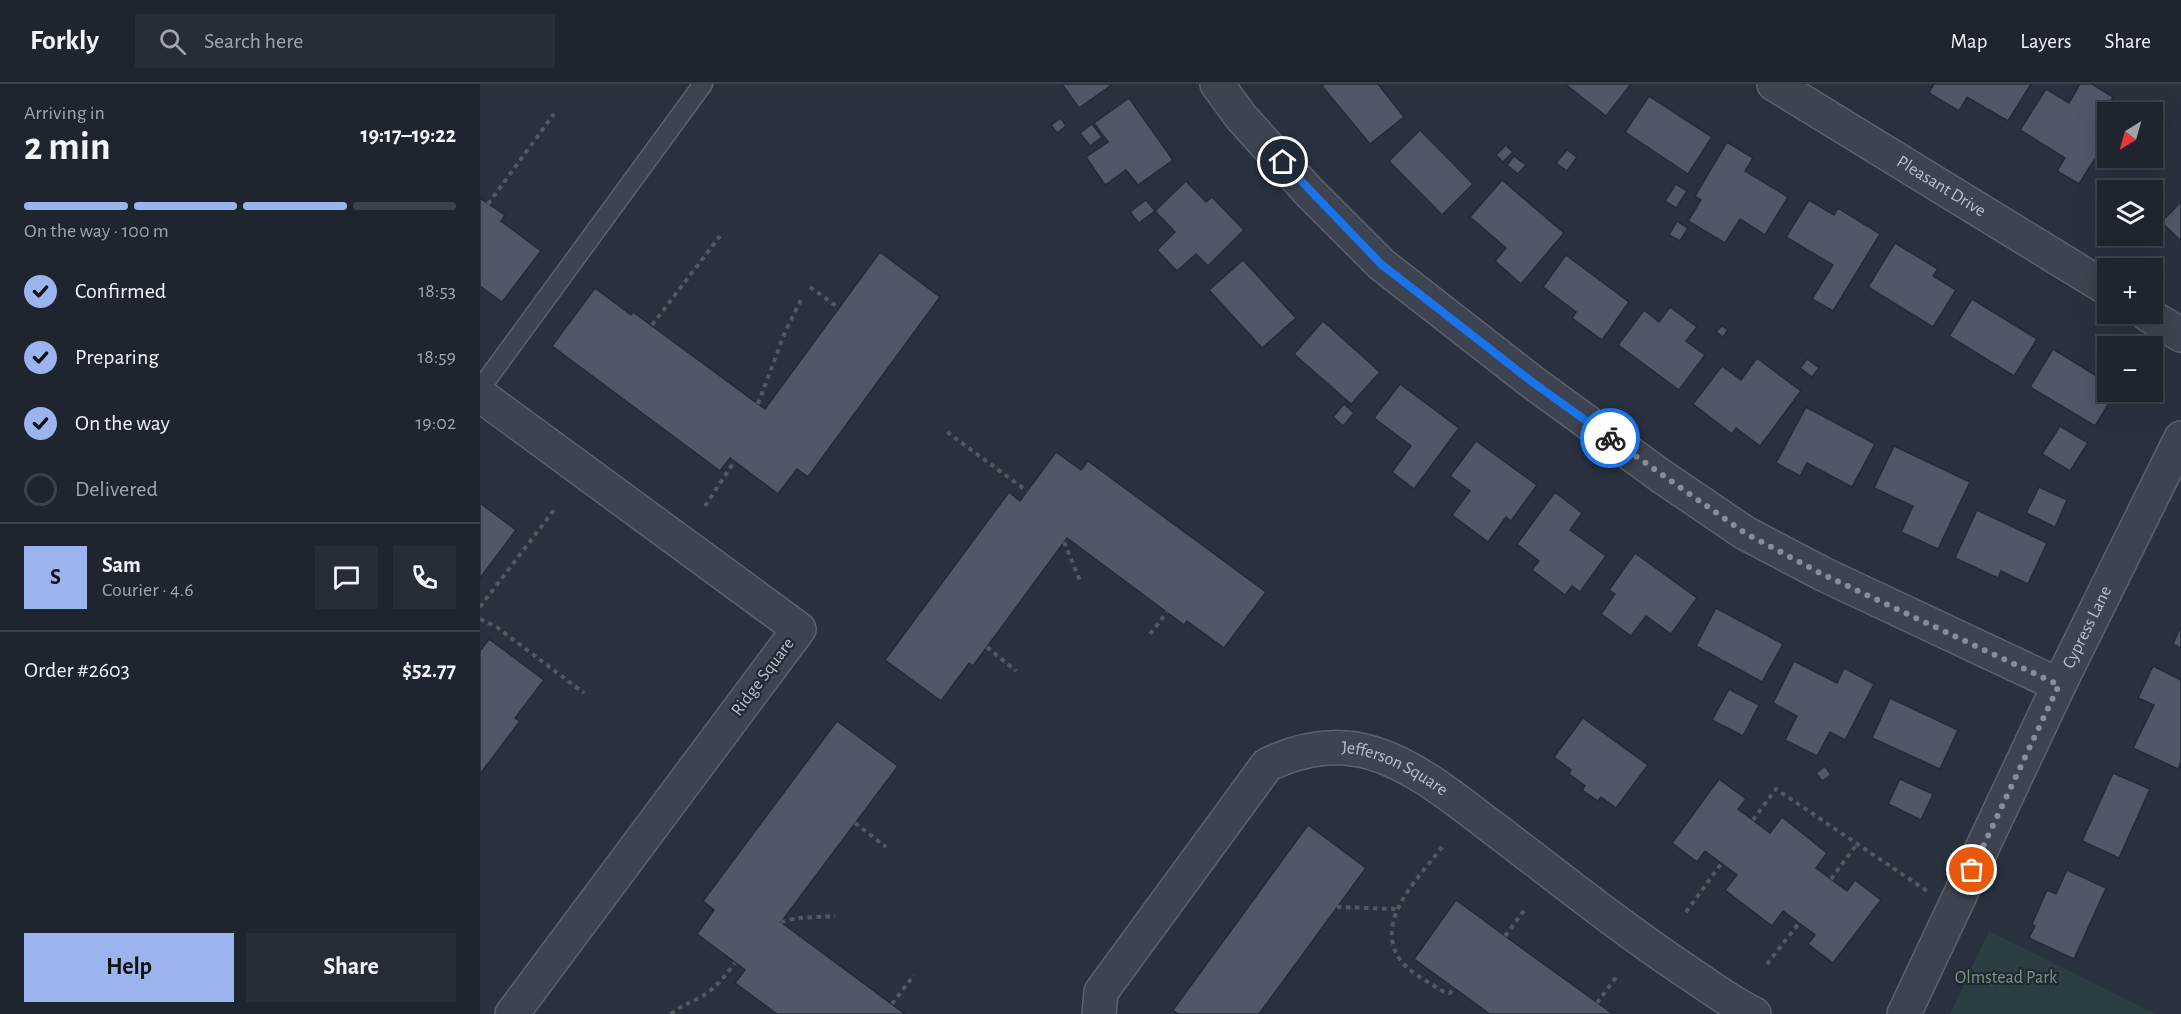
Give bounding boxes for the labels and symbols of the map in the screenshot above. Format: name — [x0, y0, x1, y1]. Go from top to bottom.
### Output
north arrow — [2097, 102, 2163, 168]
pin — [1257, 136, 1308, 187]
street label: Pleasant Drive — [1893, 152, 1989, 221]
courier — [1580, 408, 1640, 468]
street label: Cypress Lane — [2060, 583, 2115, 671]
street label: Ridge Square — [728, 635, 798, 719]
street label: Jefferson Square — [1341, 739, 1451, 800]
pin — [1946, 844, 1997, 895]
park label: Olmstead Park — [1955, 969, 2058, 987]

